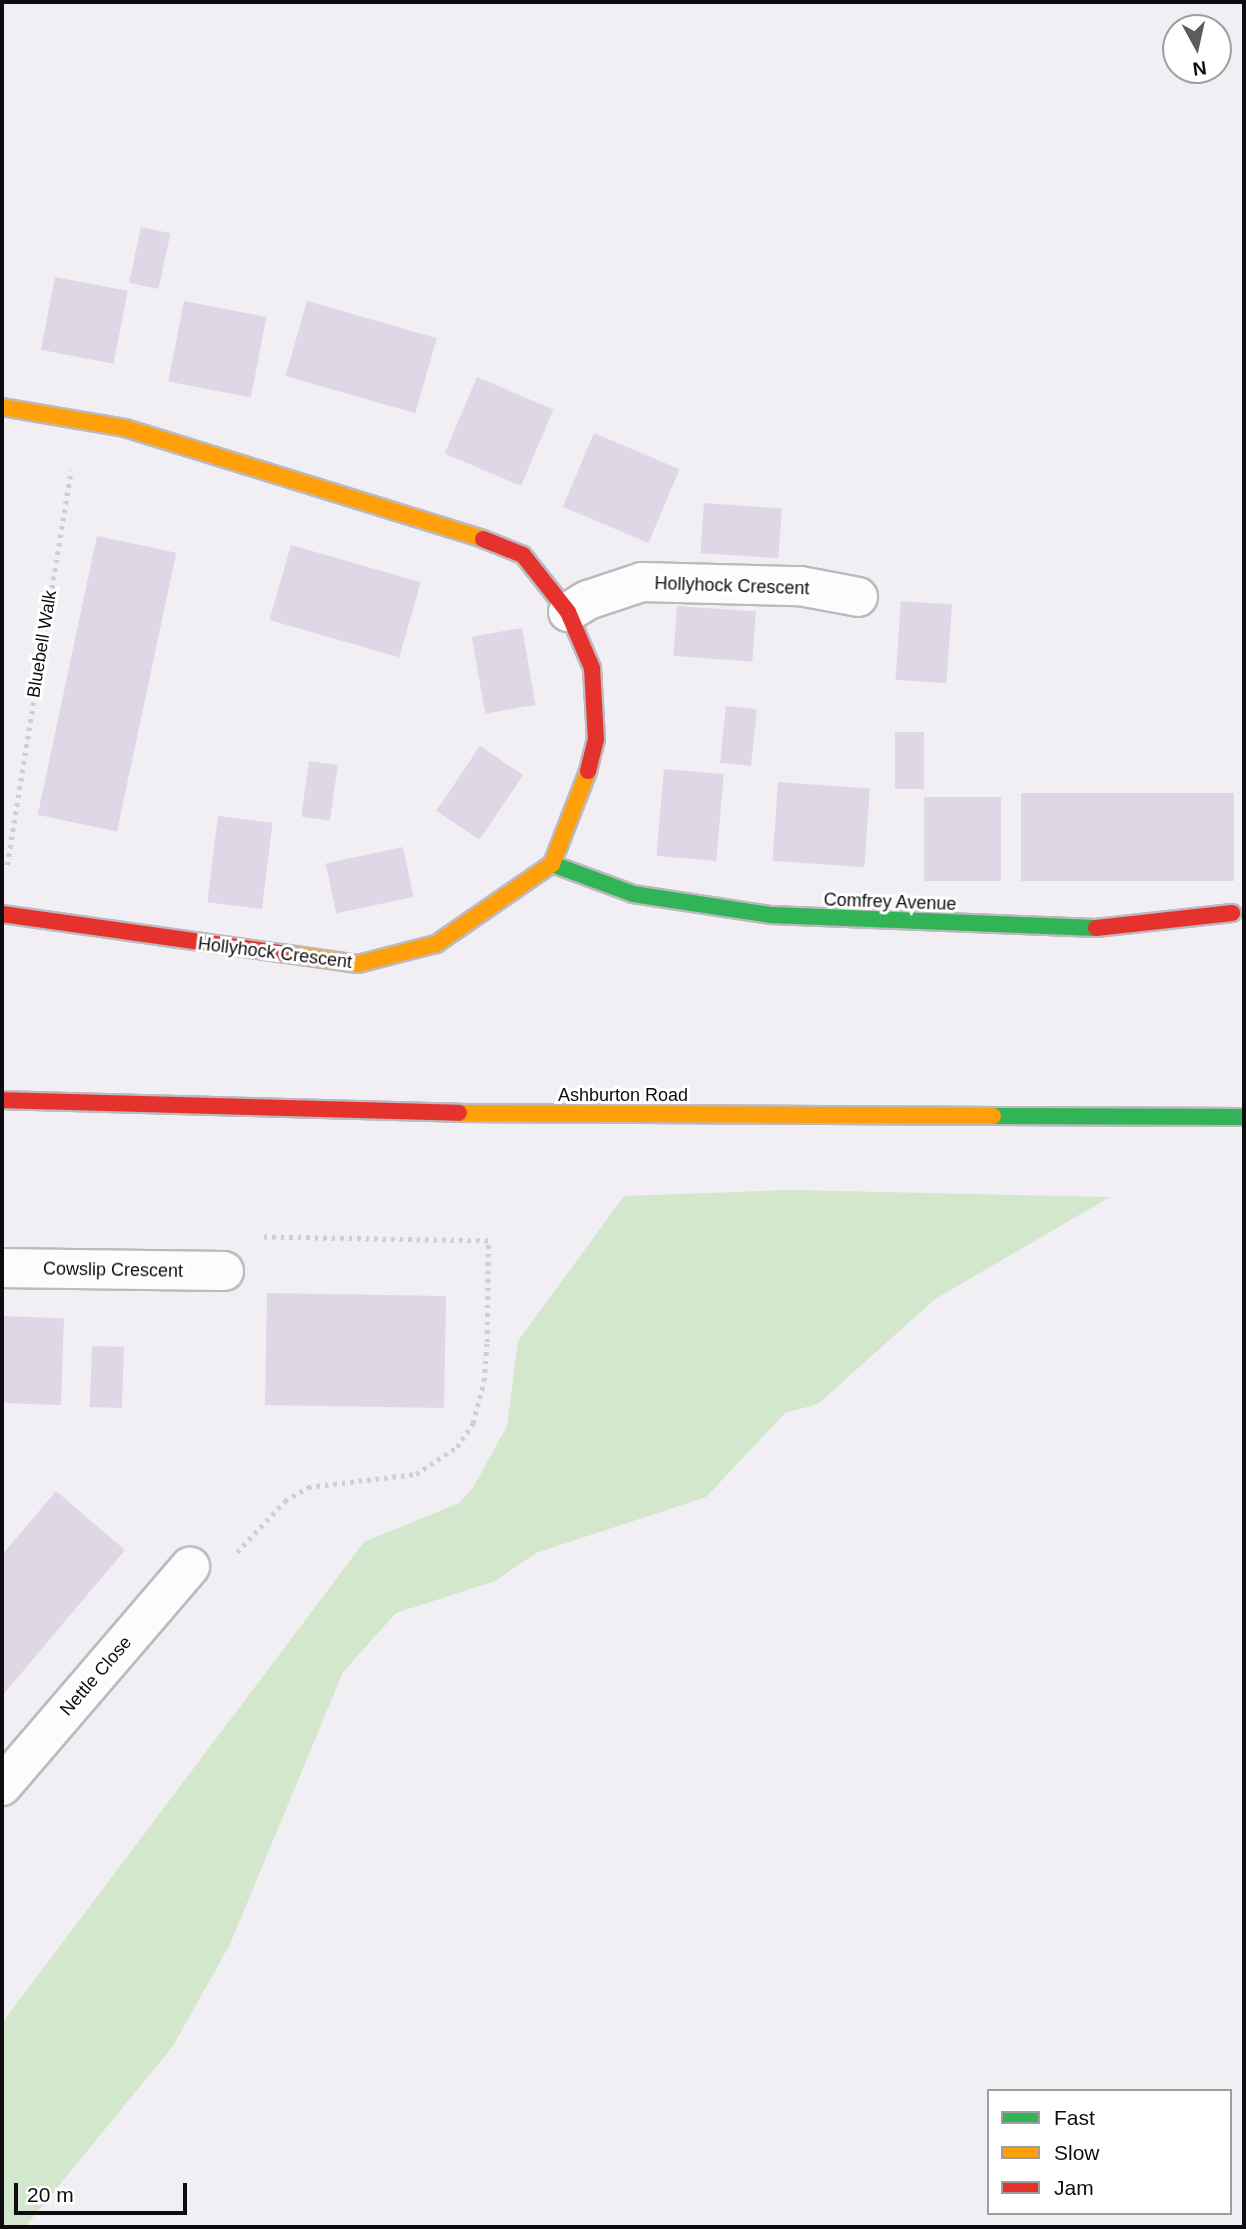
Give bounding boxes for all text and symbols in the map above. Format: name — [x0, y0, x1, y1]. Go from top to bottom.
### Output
north arrow — [1162, 14, 1232, 84]
text: N — [1191, 57, 1208, 80]
street label: Hollyhock Crescent — [654, 573, 810, 599]
street label: Bluebell Walk — [23, 589, 61, 699]
street label: Comfrey Avenue — [823, 889, 957, 915]
street label: Hollyhock Crescent — [197, 933, 353, 973]
street label: Ashburton Road — [558, 1084, 688, 1106]
street label: Cowslip Crescent — [43, 1258, 183, 1282]
street label: Nettle Close — [56, 1632, 136, 1720]
legend — [987, 2089, 1232, 2215]
text: Fast — [1054, 2106, 1095, 2129]
text: Slow — [1054, 2141, 1100, 2164]
scale bar — [18, 2170, 191, 2214]
text: Jam — [1054, 2176, 1094, 2199]
text: 20 m — [27, 2183, 74, 2206]

